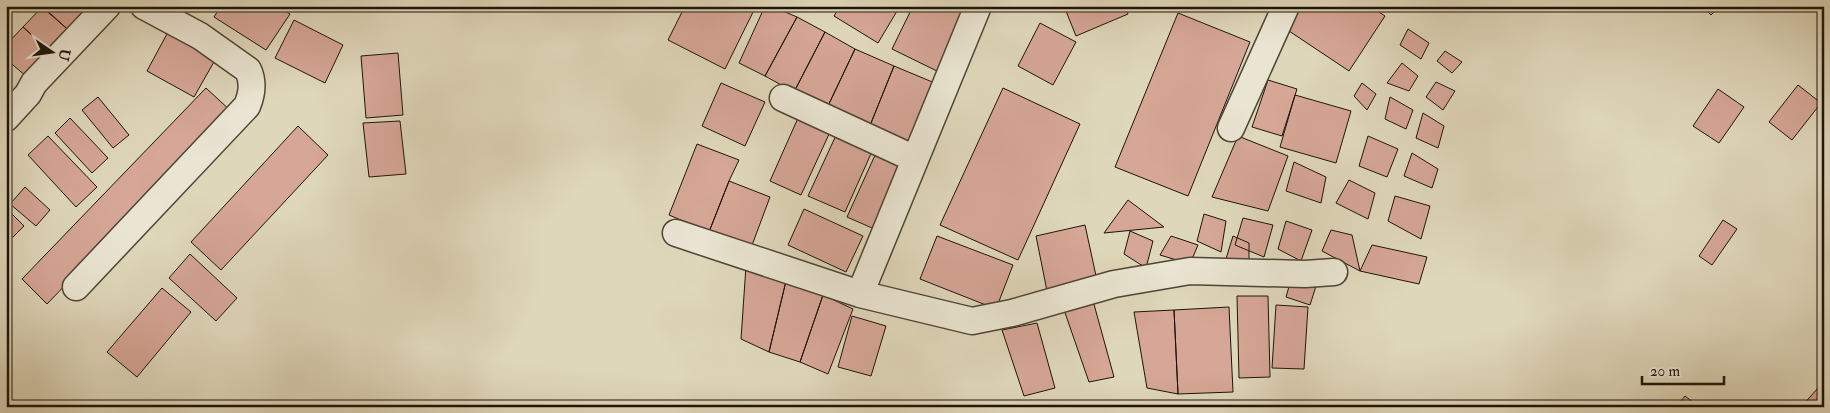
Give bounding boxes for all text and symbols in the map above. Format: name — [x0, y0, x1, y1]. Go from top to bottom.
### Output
north arrow — [28, 28, 78, 78]
text: U — [55, 47, 74, 63]
scale bar — [1642, 353, 1725, 385]
text: 20 m — [1650, 362, 1680, 381]

